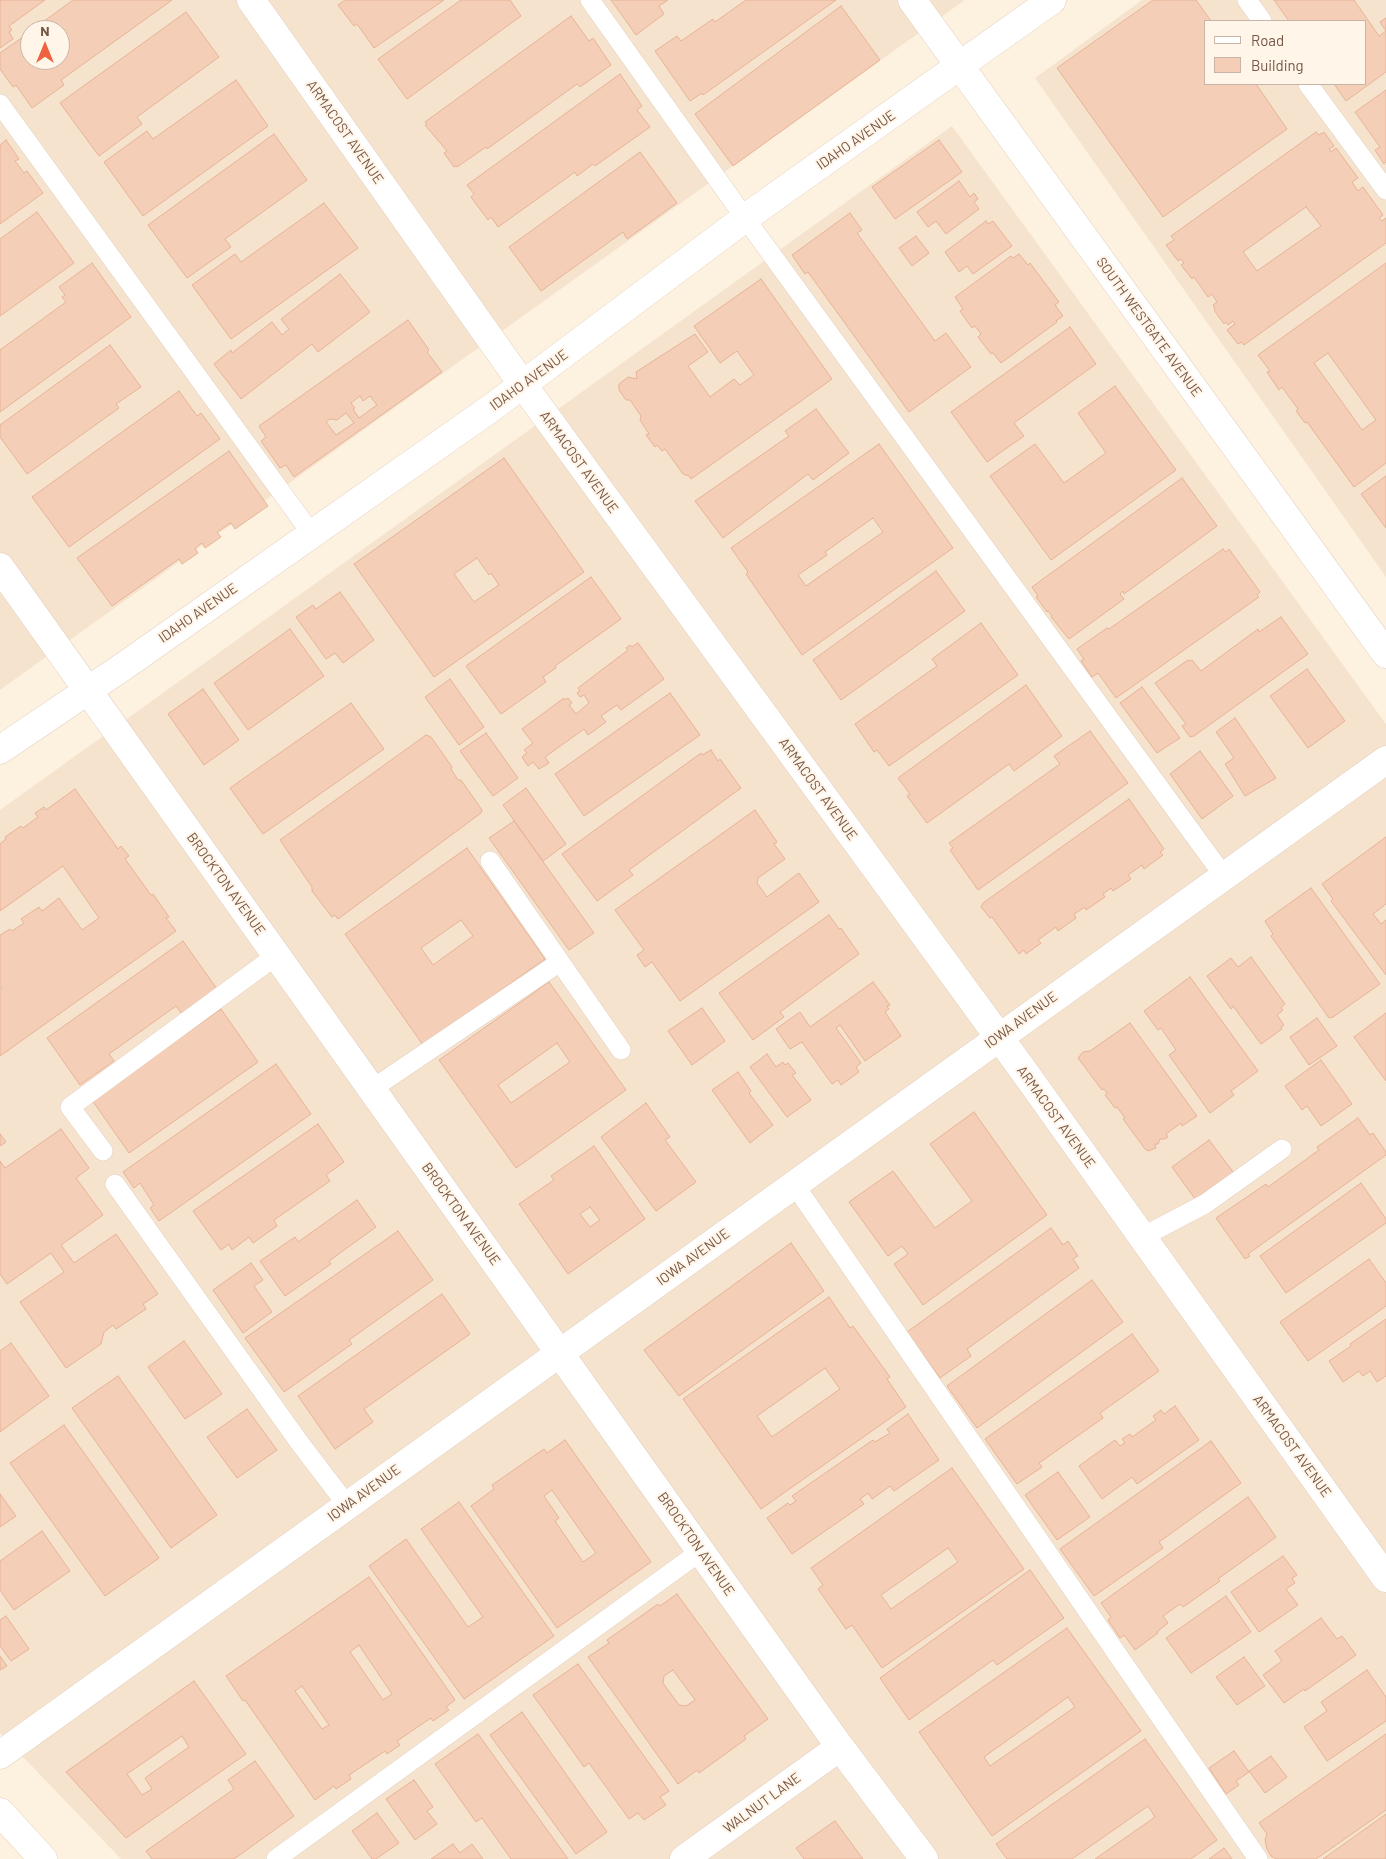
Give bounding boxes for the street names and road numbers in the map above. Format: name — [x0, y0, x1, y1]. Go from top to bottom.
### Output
street label: ARMACOST AVENUE — [303, 77, 387, 187]
street label: IDAHO AVENUE — [813, 107, 899, 173]
street label: SOUTH WESTGATE AVENUE — [1093, 254, 1205, 400]
street label: IDAHO AVENUE — [487, 346, 571, 414]
street label: ARMACOST AVENUE — [536, 407, 622, 517]
street label: IDAHO AVENUE — [155, 580, 241, 646]
street label: ARMACOST AVENUE — [775, 734, 861, 844]
street label: BROCKTON AVENUE — [183, 829, 269, 939]
street label: IOWA AVENUE — [981, 988, 1061, 1052]
street label: ARMACOST AVENUE — [1013, 1062, 1099, 1172]
street label: BROCKTON AVENUE — [418, 1159, 504, 1269]
street label: IOWA AVENUE — [653, 1225, 733, 1289]
street label: ARMACOST AVENUE — [1249, 1391, 1335, 1501]
street label: IOWA AVENUE — [324, 1461, 404, 1525]
street label: BROCKTON AVENUE — [654, 1489, 738, 1599]
street label: WALNUT LANE — [720, 1769, 804, 1837]

